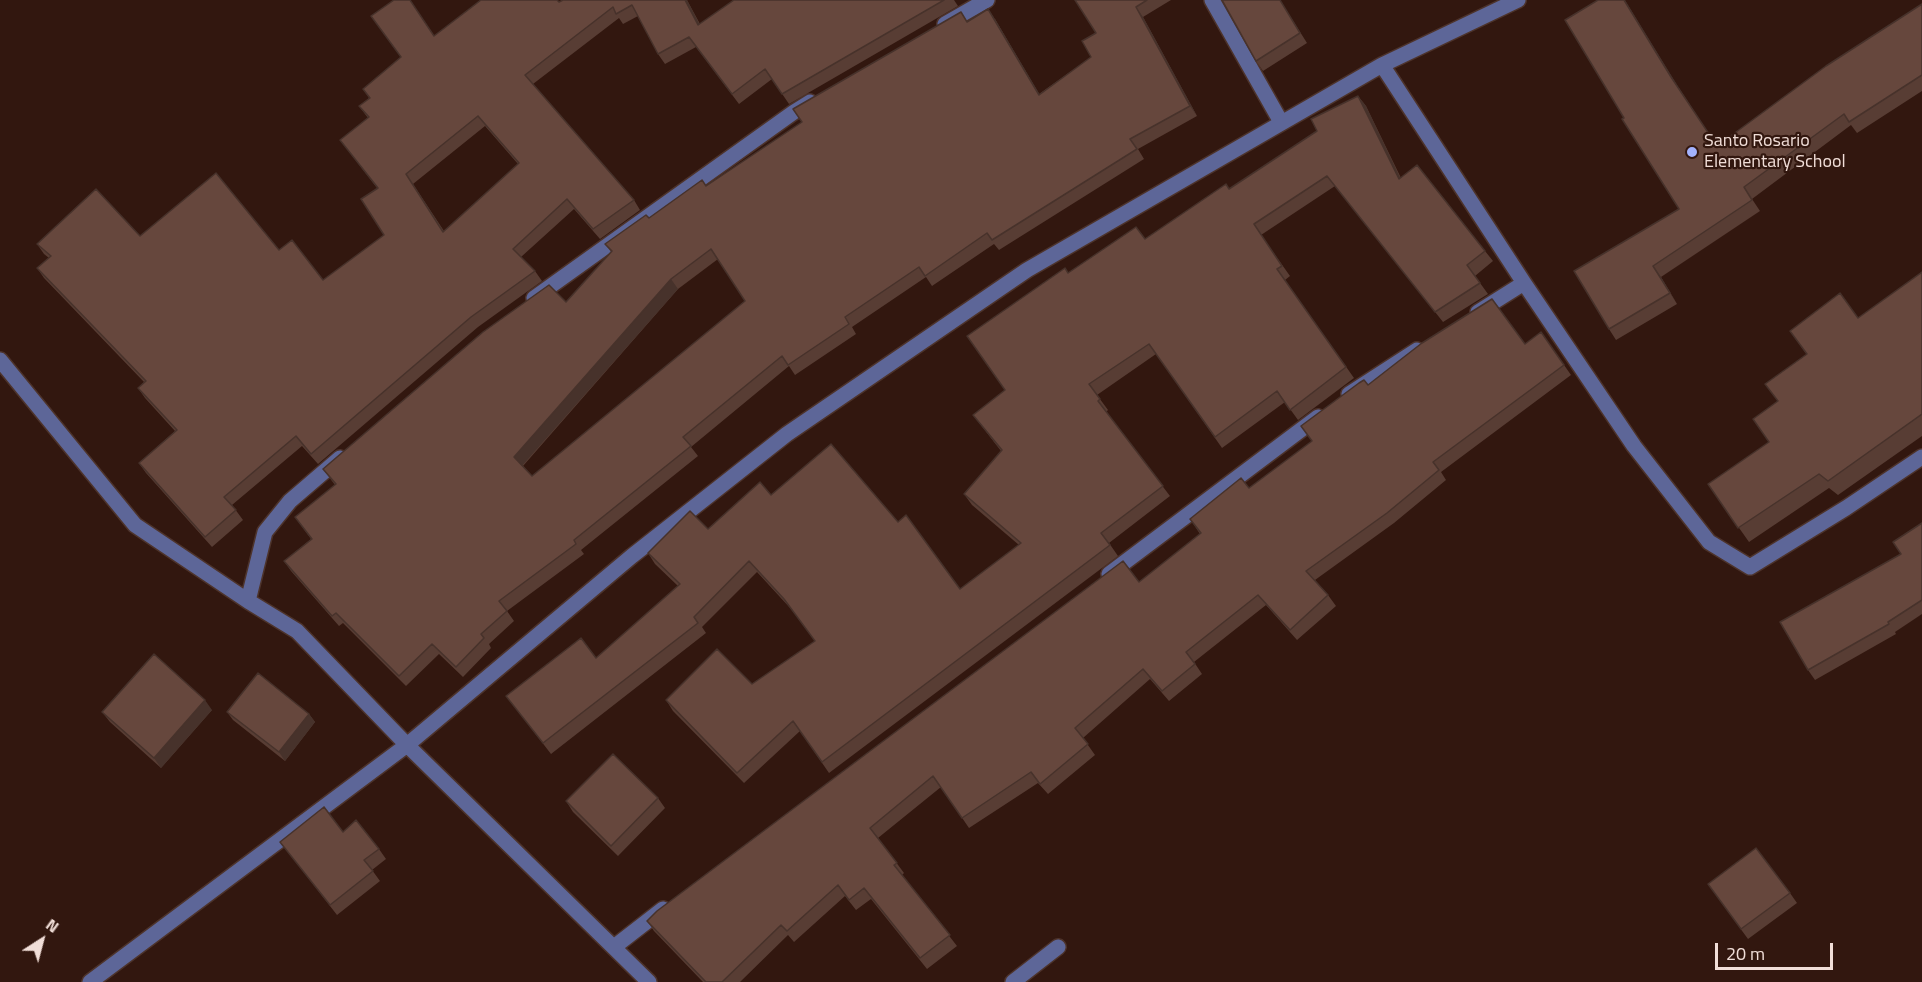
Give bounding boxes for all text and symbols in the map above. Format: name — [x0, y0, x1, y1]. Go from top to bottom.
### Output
place label: Santo Rosario Elementary School — [1704, 131, 1846, 174]
marker: Santo Rosario Elementary School — [1685, 145, 1699, 159]
north arrow — [12, 910, 72, 970]
text: N — [41, 912, 64, 938]
scale bar — [1718, 931, 1836, 969]
text: 20 m — [1726, 940, 1765, 967]

